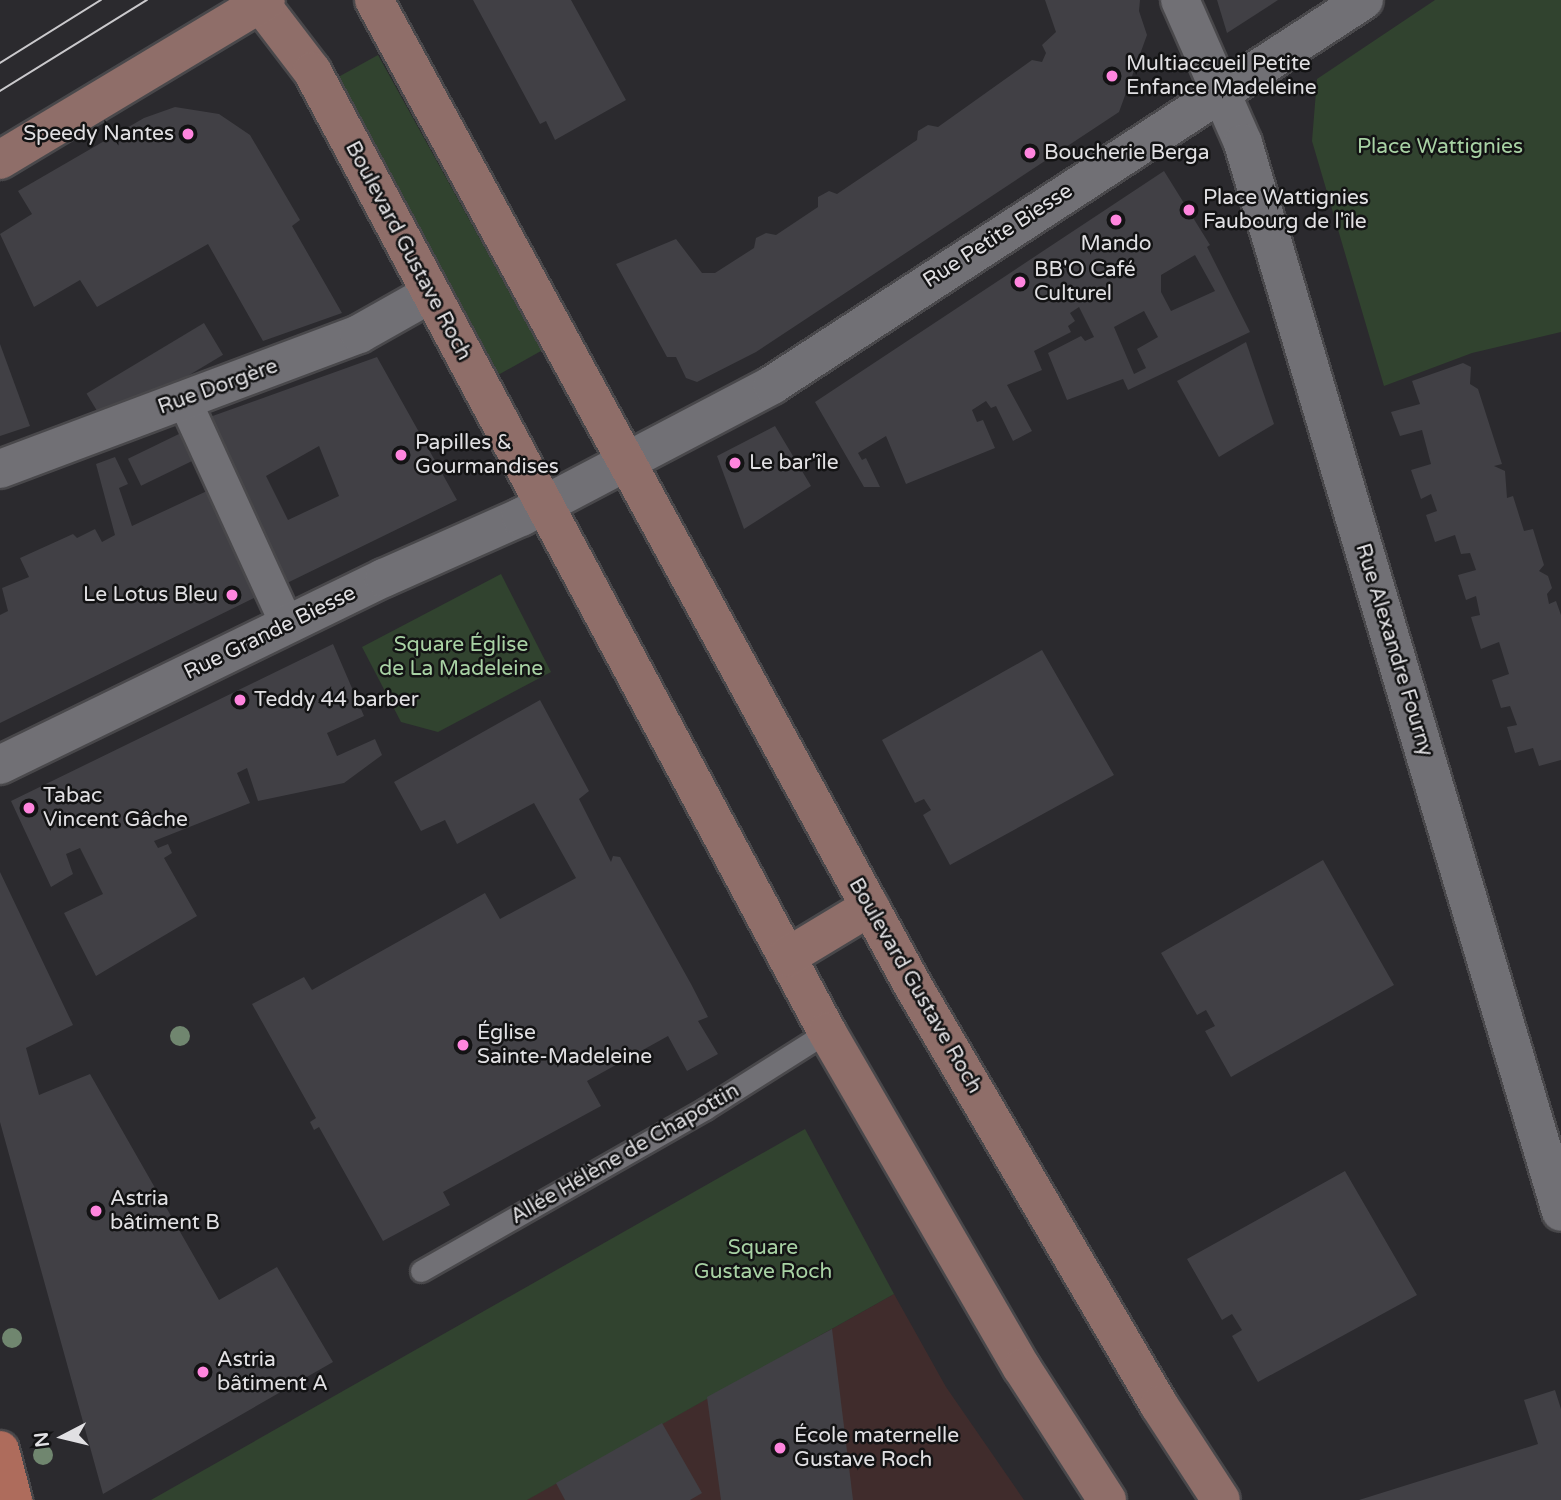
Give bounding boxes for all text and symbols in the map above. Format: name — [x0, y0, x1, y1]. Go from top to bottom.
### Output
place label: Multiaccueil Petite Enfance Madeleine — [1126, 51, 1317, 101]
marker: Multiaccueil Petite Enfance Madeleine — [1104, 68, 1120, 84]
place label: Speedy Nantes — [23, 121, 174, 147]
marker: Speedy Nantes — [180, 126, 196, 142]
park label: Place Wattignies — [1357, 134, 1523, 160]
street label: Boulevard Gustave Roch — [339, 137, 477, 365]
place label: Boucherie Berga — [1044, 140, 1210, 166]
marker: Boucherie Berga — [1022, 145, 1038, 161]
street label: Rue Petite Biesse — [919, 178, 1077, 294]
place label: Place Wattignies Faubourg de l'île — [1203, 185, 1369, 235]
marker: Place Wattignies Faubourg de l'île — [1181, 202, 1197, 218]
marker: Mando — [1108, 212, 1124, 228]
place label: Mando — [1081, 231, 1151, 257]
place label: BB'O Café Culturel — [1034, 257, 1136, 307]
marker: BB'O Café Culturel — [1012, 274, 1028, 290]
street label: Rue Dorgère — [155, 354, 281, 420]
place label: Papilles & Gourmandises — [415, 430, 559, 480]
marker: Papilles & Gourmandises — [393, 447, 409, 463]
place label: Le bar'île — [749, 450, 839, 476]
marker: Le bar'île — [727, 455, 743, 471]
street label: Rue Alexandre Fourny — [1350, 541, 1438, 759]
street label: Rue Grande Biesse — [180, 581, 360, 685]
place label: Le Lotus Bleu — [83, 582, 218, 608]
marker: Le Lotus Bleu — [224, 587, 240, 603]
park label: Square Église de La Madeleine — [379, 632, 543, 682]
place label: Teddy 44 barber — [254, 687, 419, 713]
marker: Teddy 44 barber — [232, 692, 248, 708]
place label: Tabac Vincent Gâche — [43, 783, 188, 833]
marker: Tabac Vincent Gâche — [21, 800, 37, 816]
street label: Boulevard Gustave Roch — [843, 874, 987, 1098]
place label: Église Sainte-Madeleine — [477, 1020, 652, 1070]
marker: Église Sainte-Madeleine — [455, 1037, 471, 1053]
street label: Allée Hélène de Chapottin — [506, 1078, 744, 1230]
place label: Astria bâtiment B — [110, 1186, 220, 1236]
marker: Astria bâtiment B — [88, 1203, 104, 1219]
park label: Square Gustave Roch — [694, 1235, 832, 1285]
place label: Astria bâtiment A — [217, 1347, 328, 1397]
marker: Astria bâtiment A — [195, 1364, 211, 1380]
north arrow — [28, 1402, 98, 1472]
place label: École maternelle Gustave Roch — [794, 1423, 959, 1473]
text: N — [30, 1431, 54, 1448]
marker: École maternelle Gustave Roch — [772, 1440, 788, 1456]

